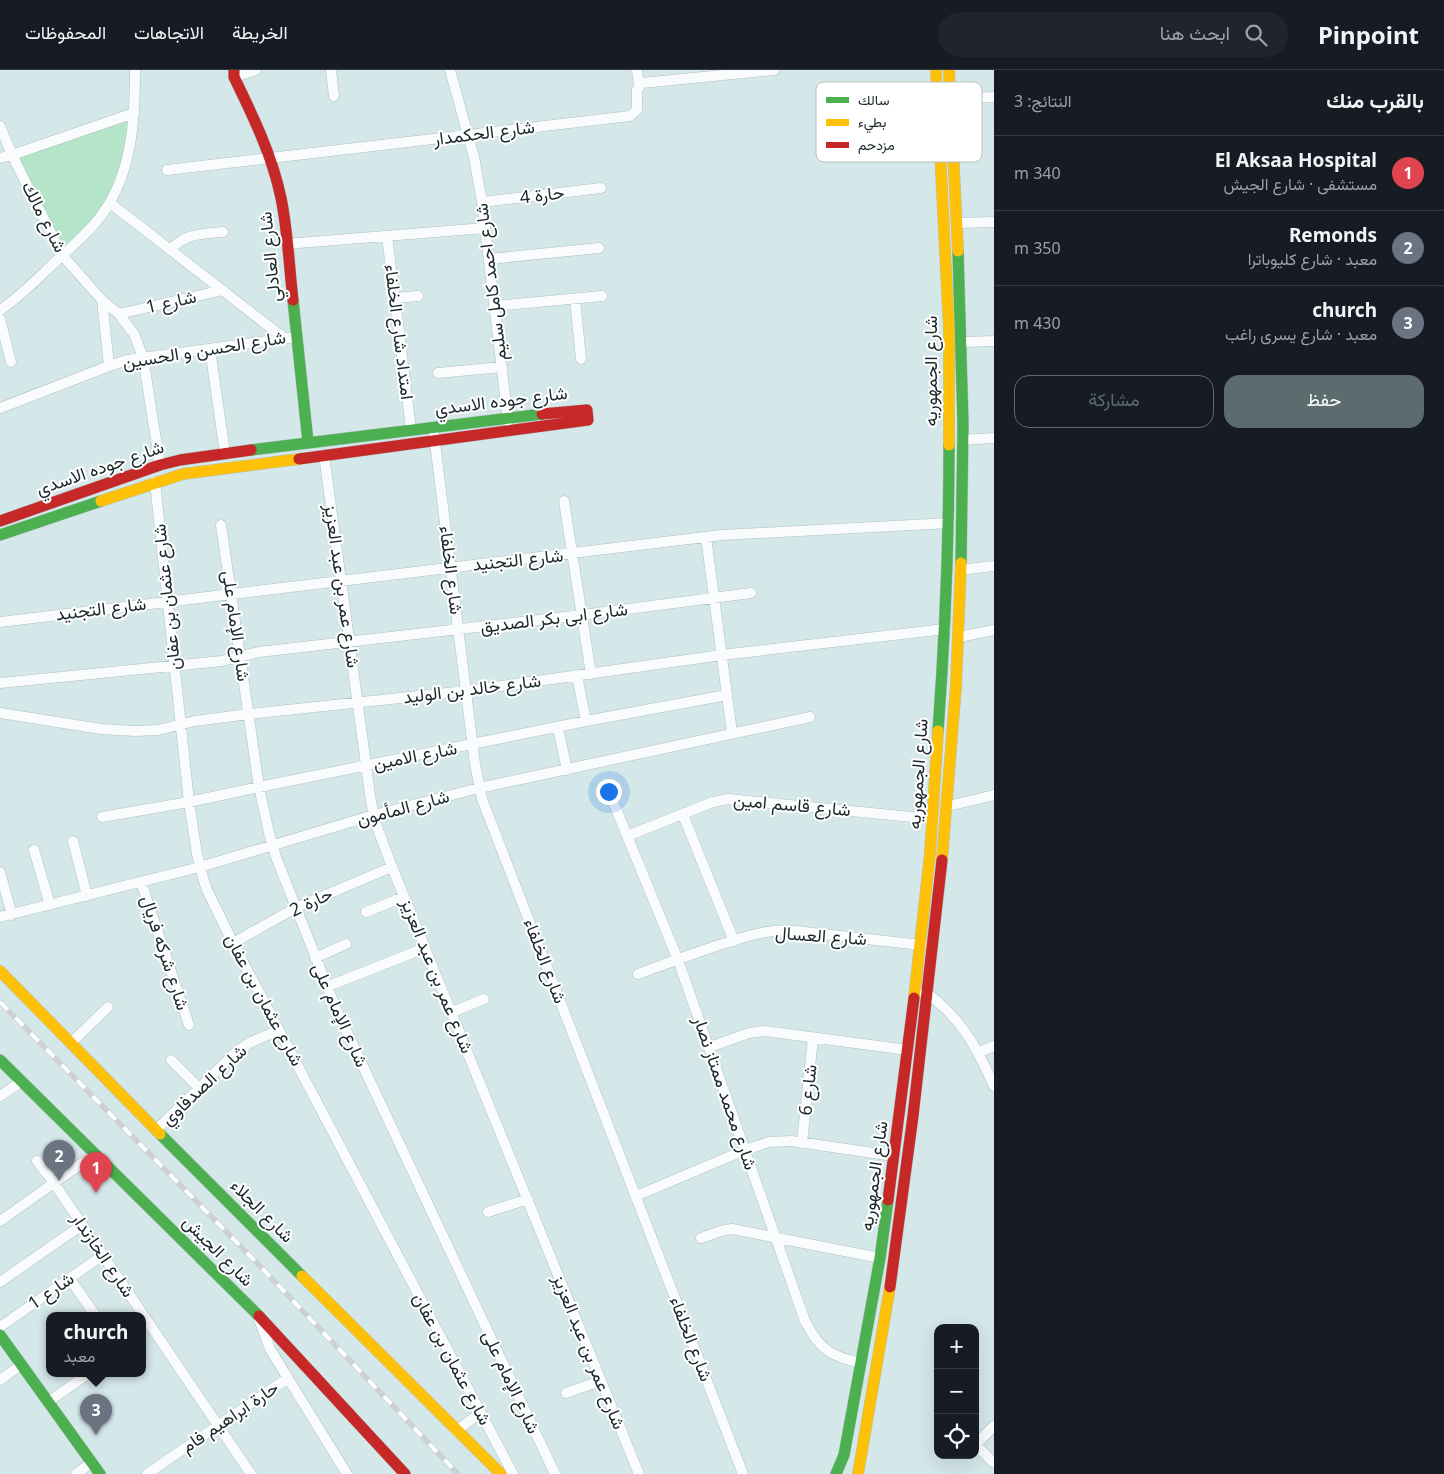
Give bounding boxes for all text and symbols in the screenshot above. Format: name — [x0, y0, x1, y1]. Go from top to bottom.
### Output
search box — [938, 12, 1288, 57]
text: Pinpoint — [1318, 18, 1419, 51]
text: المحفوظات — [25, 20, 106, 44]
text: الاتجاهات — [134, 20, 204, 44]
text: الخريطة — [232, 20, 288, 44]
text: ابحث هنا — [1160, 20, 1230, 46]
icon: search — [1242, 21, 1270, 49]
legend — [816, 82, 982, 162]
text: بالقرب منك — [1326, 86, 1424, 114]
text: سالك — [858, 90, 889, 109]
text: النتائج: 3 — [1014, 90, 1072, 112]
text: بطيء — [858, 112, 886, 134]
street label: شارع الحكمدار — [431, 114, 536, 151]
text: مزدحم — [858, 135, 895, 154]
text: El Aksaa Hospital — [1215, 147, 1377, 173]
text: 340 m — [1014, 162, 1061, 184]
text: 1 — [1403, 162, 1413, 184]
text: مستشفى · شارع الجيش — [1224, 173, 1377, 195]
street label: شارع مالك — [16, 177, 73, 257]
street label: حارة 4 — [518, 179, 566, 209]
street label: شارع احمد كامل سليم — [468, 202, 513, 362]
street label: شارع العادلي — [252, 210, 290, 303]
text: Remonds — [1289, 222, 1377, 248]
text: 350 m — [1014, 237, 1061, 259]
text: 2 — [1403, 237, 1413, 259]
text: معبد · شارع كليوباترا — [1248, 248, 1377, 270]
street label: امتداد شارع الخلفاء — [379, 263, 420, 401]
street label: شارع 1 — [143, 284, 199, 319]
text: church — [1312, 297, 1377, 323]
text: 430 m — [1014, 312, 1061, 334]
text: 3 — [1403, 312, 1413, 334]
street label: شارع الجمهوريه — [918, 316, 943, 426]
text: معبد · شارع يسرى راغب — [1225, 323, 1377, 345]
street label: شارع الحسن و الحسين — [120, 324, 287, 375]
button: مشاركة — [1014, 375, 1214, 428]
button: حفظ — [1224, 375, 1424, 428]
street label: شارع جوده الاسدي — [433, 380, 569, 424]
street label: شارع جوده الاسدي — [33, 434, 168, 504]
street label: شارع عمر بن عبد العزيز — [319, 502, 366, 669]
street label: شارع عثمان بن عفان — [146, 523, 187, 671]
street label: شارع الخلفاء — [434, 524, 469, 616]
street label: شارع التجنيد — [471, 542, 565, 577]
street label: شارع الإمام على — [216, 569, 257, 683]
street label: شارع التجنيد — [54, 591, 148, 626]
street label: شارع ابى بكر الصديق — [479, 596, 629, 639]
street label: شارع خالد بن الوليد — [402, 668, 542, 709]
street label: شارع الجمهوريه — [901, 718, 934, 830]
street label: شارع الامين — [371, 735, 459, 776]
your location — [596, 779, 622, 805]
street label: شارع المأمون — [354, 783, 452, 832]
street label: شارع قاسم امين — [732, 787, 852, 822]
street label: حارة 2 — [285, 881, 336, 921]
street label: شارع شركه فريال — [135, 892, 196, 1013]
street label: شارع عمر بن عبد العزيز — [395, 894, 480, 1057]
street label: شارع الخلفاء — [518, 915, 573, 1007]
street label: شارع العسال — [774, 920, 868, 951]
street label: شارع عثمان بن عفان — [219, 929, 310, 1070]
street label: شارع الإمام على — [306, 959, 375, 1071]
street label: شارع محمد ممتاز نصار — [687, 1012, 764, 1173]
street label: شارع الصدفاوي — [155, 1038, 254, 1133]
street label: شارع 6 — [792, 1063, 823, 1117]
street label: شارع الجمهوريه — [853, 1119, 894, 1233]
pin: 2 — [43, 1140, 75, 1181]
pin: 1 — [80, 1152, 112, 1193]
street label: شارع الجلاء — [225, 1173, 300, 1248]
street label: شارع الخازندار — [65, 1207, 141, 1302]
street label: شارع الجيش — [177, 1210, 259, 1292]
street label: شارع 1 — [23, 1266, 79, 1316]
street label: شارع عمر بن عبد العزيز — [547, 1270, 632, 1433]
street label: شارع عثمان بن عفان — [407, 1288, 498, 1429]
street label: شارع الخلفاء — [664, 1293, 719, 1385]
popup — [46, 1312, 146, 1377]
text: church — [64, 1319, 128, 1345]
map controls — [934, 1324, 979, 1459]
button: + — [934, 1324, 979, 1369]
street label: شارع الإمام على — [477, 1326, 546, 1438]
text: معبد — [64, 1345, 95, 1367]
button: − — [934, 1369, 979, 1414]
street label: حارة ابراهيم فام — [176, 1375, 283, 1458]
pin: 3 — [80, 1394, 112, 1435]
button: locate — [934, 1414, 979, 1459]

